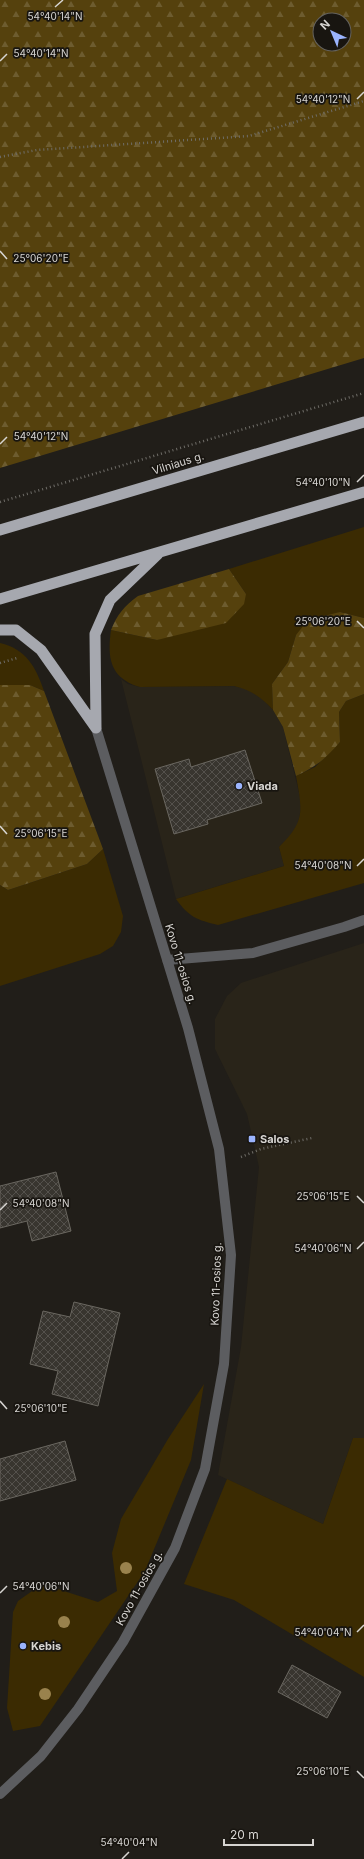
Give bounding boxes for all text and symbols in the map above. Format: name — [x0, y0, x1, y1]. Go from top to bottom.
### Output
text: 54°40'14"N — [28, 10, 82, 22]
north arrow — [312, 12, 352, 52]
text: N — [317, 17, 333, 33]
text: 54°40'14"N — [14, 47, 68, 59]
text: 54°40'12"N — [296, 93, 350, 105]
text: 25°06'20"E — [13, 252, 69, 264]
text: 54°40'12"N — [14, 430, 68, 442]
street label: Vilniaus g. — [150, 448, 206, 478]
text: 54°40'10"N — [296, 476, 350, 488]
text: 25°06'20"E — [295, 615, 351, 627]
place label: Viada — [247, 779, 278, 793]
marker: Viada — [234, 781, 244, 791]
text: 25°06'15"E — [14, 827, 68, 839]
text: 54°40'08"N — [295, 859, 351, 871]
street label: Kovo 11-osios g. — [162, 922, 200, 1006]
place label: Salos — [260, 1132, 289, 1146]
marker: Salos — [247, 1134, 257, 1144]
text: 25°06'15"E — [296, 1190, 350, 1202]
text: 54°40'08"N — [13, 1197, 69, 1209]
street label: Kovo 11-osios g. — [208, 1242, 224, 1326]
text: 54°40'06"N — [295, 1242, 351, 1254]
text: 25°06'10"E — [14, 1402, 68, 1414]
street label: Kovo 11-osios g. — [113, 1548, 165, 1628]
text: 54°40'06"N — [13, 1580, 69, 1592]
text: 54°40'04"N — [294, 1626, 352, 1638]
place label: Kebis — [31, 1639, 61, 1653]
marker: Kebis — [18, 1641, 28, 1651]
text: 25°06'10"E — [296, 1765, 350, 1777]
scale bar — [224, 1821, 313, 1847]
text: 20 m — [230, 1827, 259, 1842]
text: 54°40'04"N — [100, 1836, 158, 1848]

